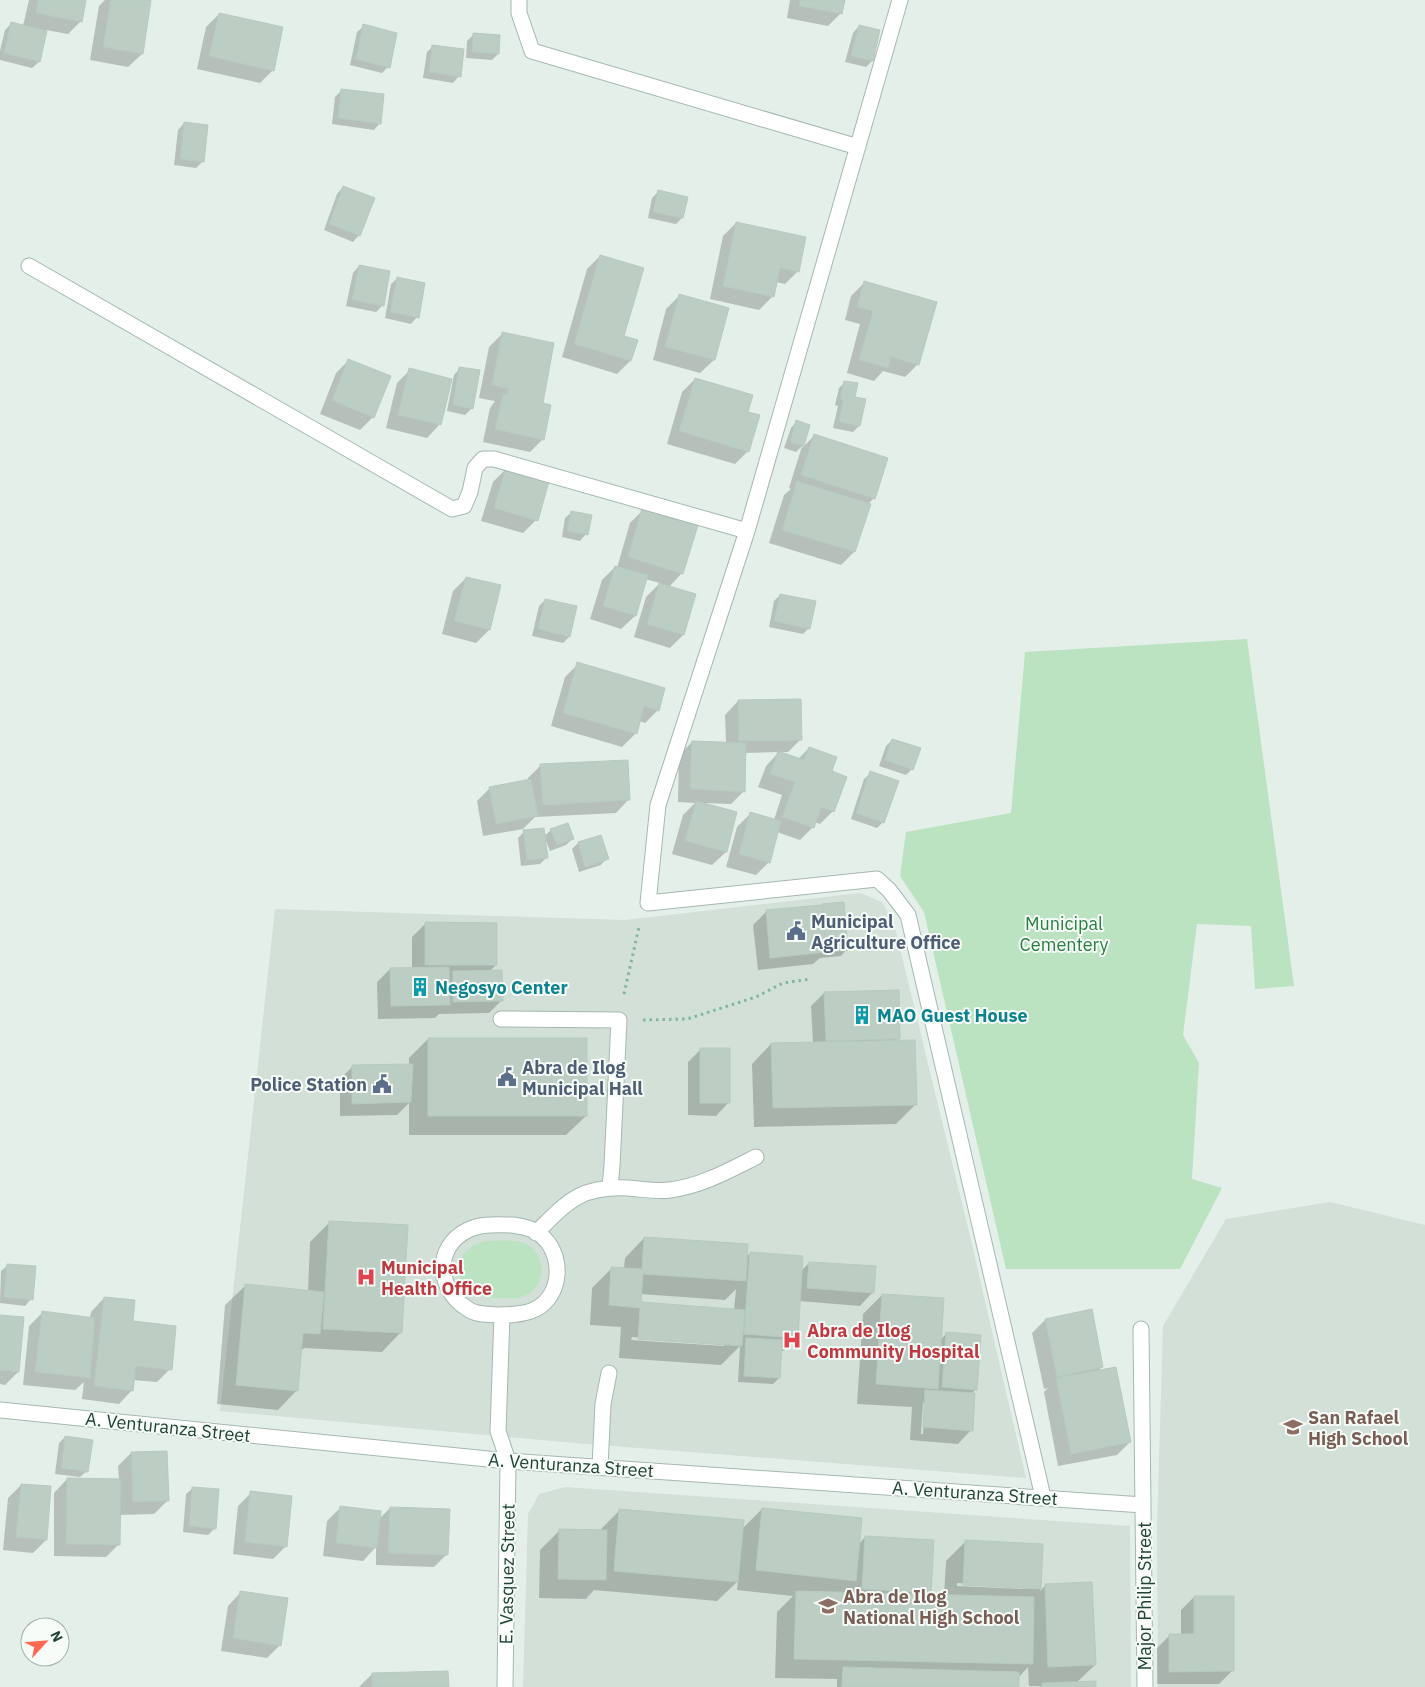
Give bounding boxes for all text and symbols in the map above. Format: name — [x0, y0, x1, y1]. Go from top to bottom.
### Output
place label: Municipal Agriculture Office — [811, 910, 961, 954]
park label: Municipal Cementery — [1020, 912, 1108, 956]
public building icon: Municipal Agriculture Office — [785, 920, 807, 942]
building icon: Negosyo Center — [409, 976, 431, 998]
place label: Negosyo Center — [435, 976, 568, 999]
building icon: MAO Guest House — [851, 1004, 873, 1026]
place label: MAO Guest House — [877, 1004, 1028, 1027]
place label: Abra de Ilog Municipal Hall — [522, 1056, 643, 1100]
public building icon: Abra de Ilog Municipal Hall — [496, 1066, 518, 1088]
place label: Police Station — [250, 1073, 367, 1096]
public building icon: Police Station — [371, 1073, 393, 1095]
place label: Municipal Health Office — [381, 1256, 492, 1300]
hospital icon: Municipal Health Office — [355, 1266, 377, 1288]
place label: Abra de Ilog Community Hospital — [807, 1319, 980, 1363]
hospital icon: Abra de Ilog Community Hospital — [781, 1329, 803, 1351]
place label: San Rafael High School — [1308, 1406, 1409, 1450]
street label: A. Venturanza Street — [84, 1407, 252, 1447]
school or university icon: San Rafael High School — [1282, 1416, 1304, 1438]
street label: A. Venturanza Street — [487, 1448, 655, 1482]
street label: A. Venturanza Street — [891, 1476, 1059, 1510]
street label: E. Vasquez Street — [494, 1503, 520, 1645]
street label: Major Philip Street — [1133, 1522, 1156, 1670]
place label: Abra de Ilog National High School — [843, 1585, 1020, 1629]
school or university icon: Abra de Ilog National High School — [817, 1595, 839, 1617]
north arrow — [20, 1617, 70, 1667]
text: N — [46, 1628, 67, 1645]

